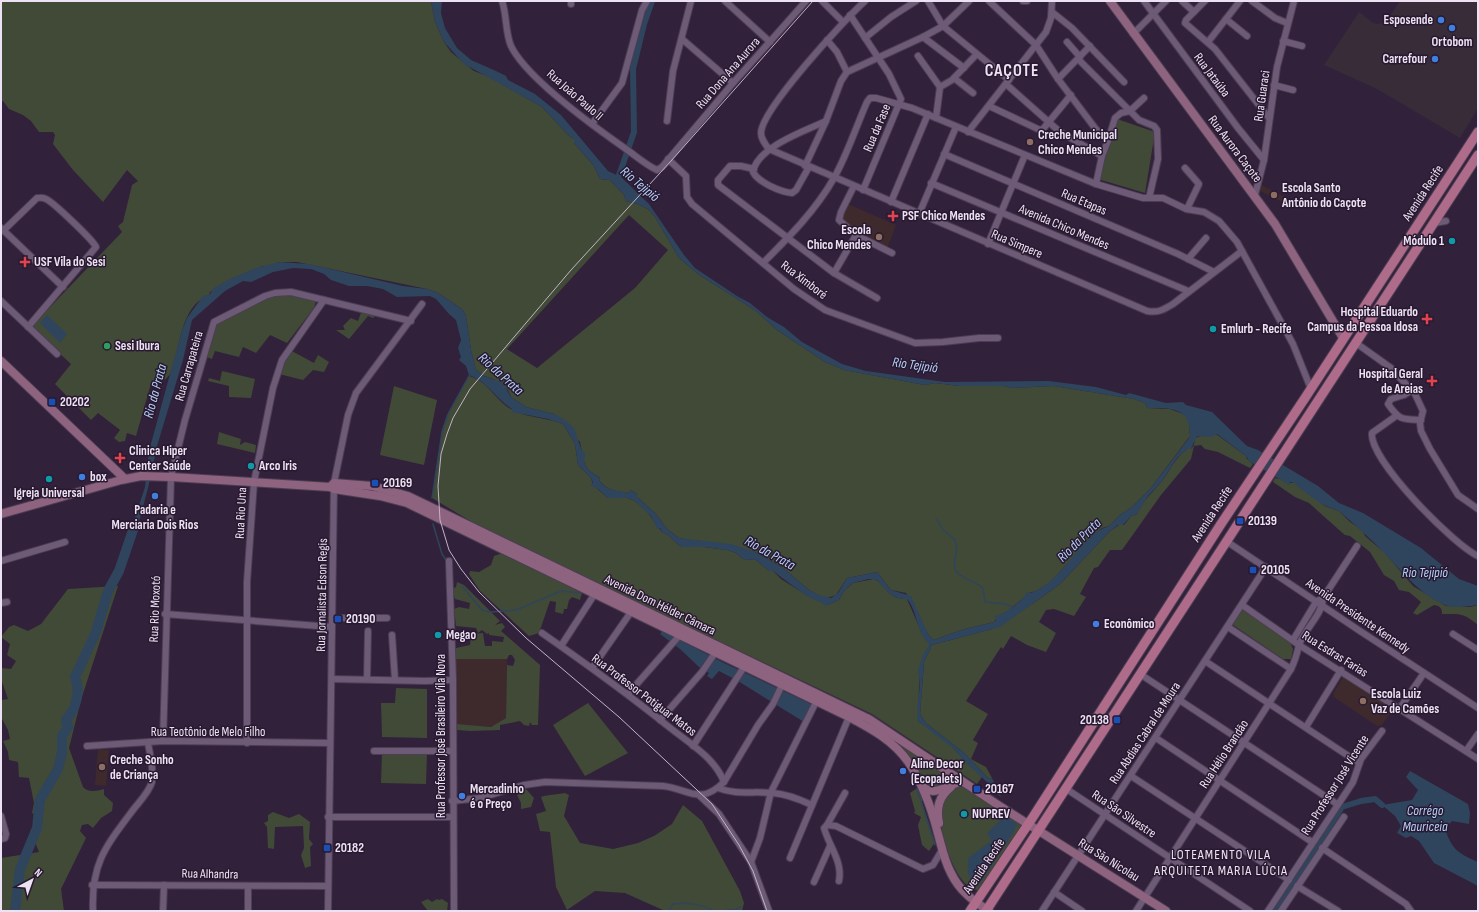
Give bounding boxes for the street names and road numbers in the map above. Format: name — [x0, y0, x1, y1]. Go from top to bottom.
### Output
street label: Rua Dona Ana Aurora — [692, 34, 764, 112]
street label: Rua Jataúba — [1190, 50, 1234, 100]
street label: Rua João Paulo II — [543, 66, 607, 124]
street label: Rua Guaraci — [1250, 69, 1274, 123]
street label: Rua da Fase — [860, 102, 894, 154]
street label: Rua Aurora Caçote — [1205, 112, 1265, 186]
street label: Avenida Recife — [1398, 162, 1447, 225]
street label: Rua Etapas — [1059, 185, 1109, 219]
street label: Avenida Chico Mendes — [1015, 200, 1112, 253]
street label: Rua Simpere — [989, 226, 1045, 262]
street label: Rua Ximboré — [777, 257, 831, 303]
street label: Rua Carrapateira — [171, 329, 207, 403]
street label: Avenida Recife — [1187, 483, 1236, 546]
street label: Rua Rio Una — [232, 487, 250, 539]
street label: Rua Jornalista Edson Regis — [313, 538, 331, 652]
street label: Avenida Dom Hélder Câmara — [601, 571, 718, 639]
street label: Rua Rio Moxotó — [146, 575, 164, 643]
street label: Avenida Presidente Kennedy — [1302, 575, 1413, 657]
street label: Rua Esdras Farias — [1299, 627, 1371, 681]
street label: Rua Professor Potiguar Matos — [588, 650, 700, 740]
street label: Rua Professor José Brasileiro Vila Nova — [433, 654, 449, 818]
street label: Rua Abdias Cabral de Moura — [1106, 679, 1184, 787]
street label: Rua Hélio Brandão — [1196, 717, 1252, 791]
street label: Rua Teotônio de Melo Filho — [151, 724, 265, 740]
street label: Rua Professor José Vicente — [1298, 732, 1372, 838]
street label: Rua São Silvestre — [1089, 787, 1159, 841]
street label: Avenida Recife — [959, 835, 1008, 898]
street label: Rua São Nicolau — [1076, 835, 1142, 885]
street label: Rua Alhandra — [181, 866, 239, 882]

